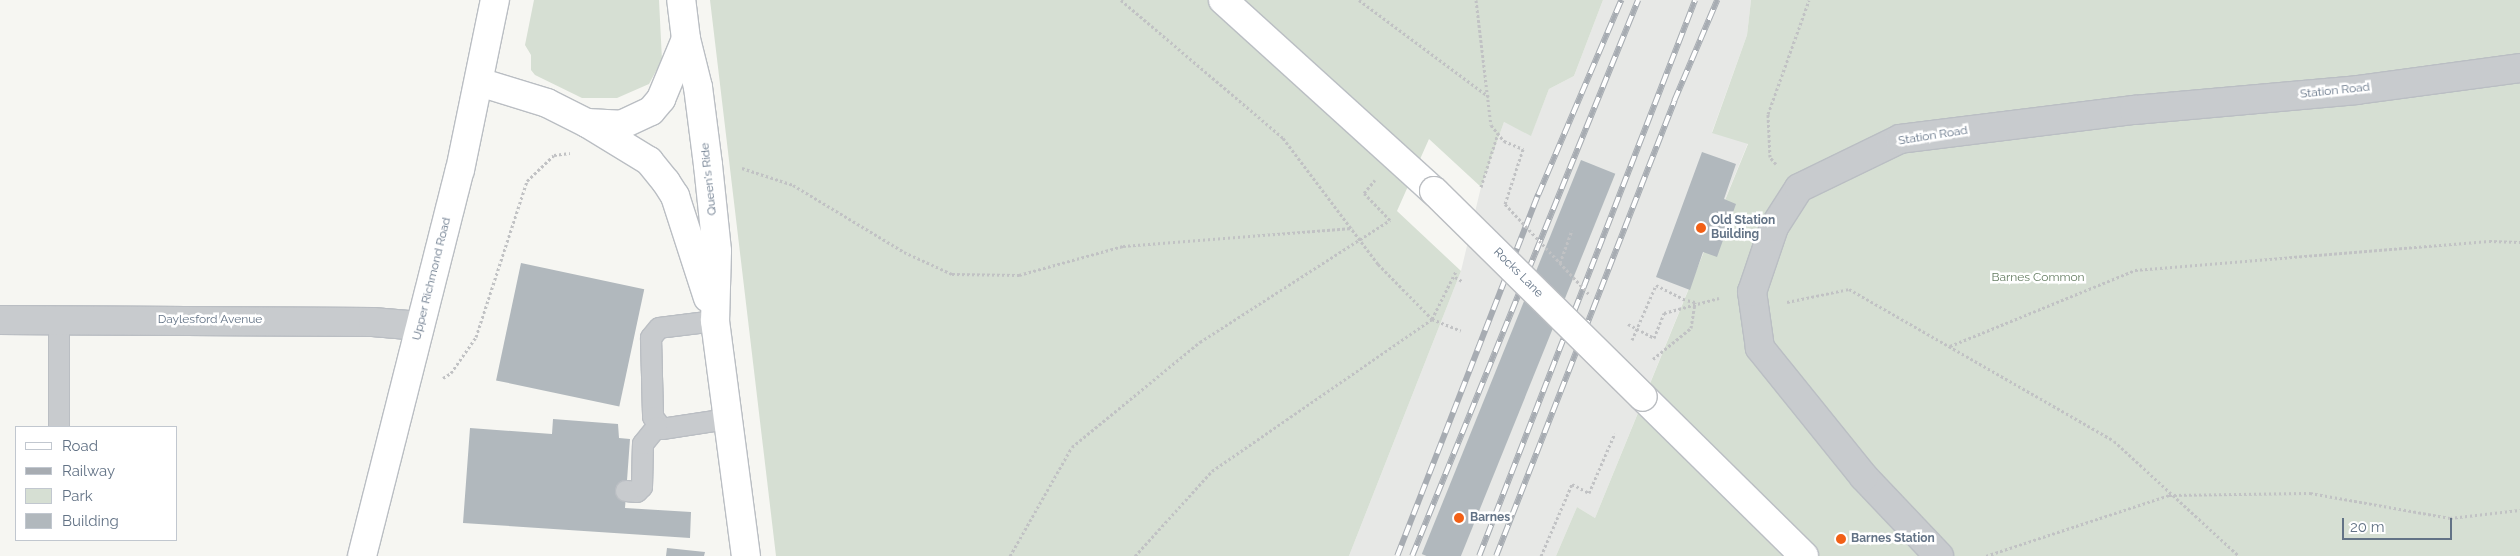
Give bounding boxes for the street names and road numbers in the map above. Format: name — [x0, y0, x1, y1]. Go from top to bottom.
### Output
street label: Station Road — [2299, 80, 2371, 102]
street label: Station Road — [1897, 123, 1969, 149]
street label: Queen's Ride — [698, 142, 720, 216]
street label: Upper Richmond Road — [410, 216, 454, 342]
street label: Rocks Lane — [1490, 245, 1546, 301]
street label: Daylesford Avenue — [157, 313, 263, 327]

